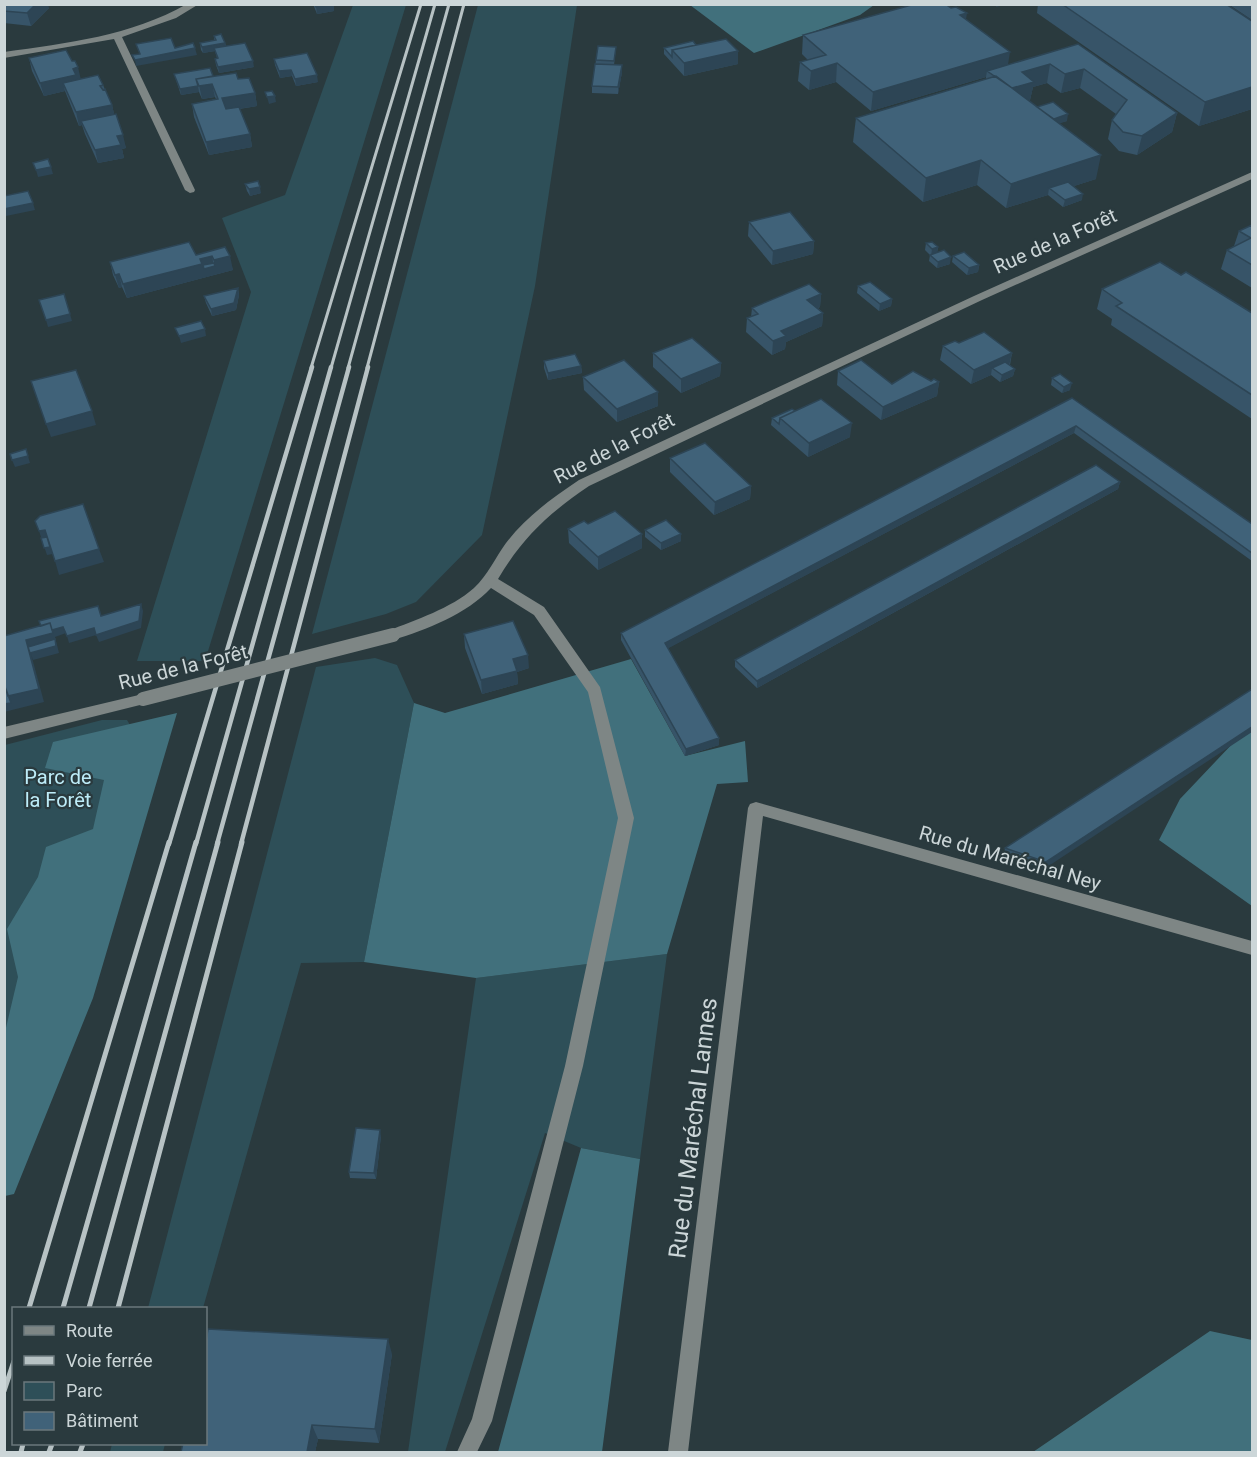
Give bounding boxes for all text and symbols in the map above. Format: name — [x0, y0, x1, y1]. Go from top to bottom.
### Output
street label: Rue de la Forêt — [990, 203, 1120, 279]
street label: Rue de la Forêt — [550, 407, 678, 489]
street label: Rue de la Forêt — [116, 639, 250, 695]
park label: Parc de la Forêt — [24, 765, 92, 812]
street label: Rue du Maréchal Ney — [916, 821, 1104, 896]
street label: Rue du Maréchal Lannes — [663, 996, 723, 1260]
legend — [12, 1307, 207, 1445]
text: Route — [66, 1320, 113, 1341]
text: Voie ferrée — [66, 1350, 152, 1371]
text: Parc — [66, 1380, 102, 1401]
text: Bâtiment — [66, 1410, 139, 1431]

